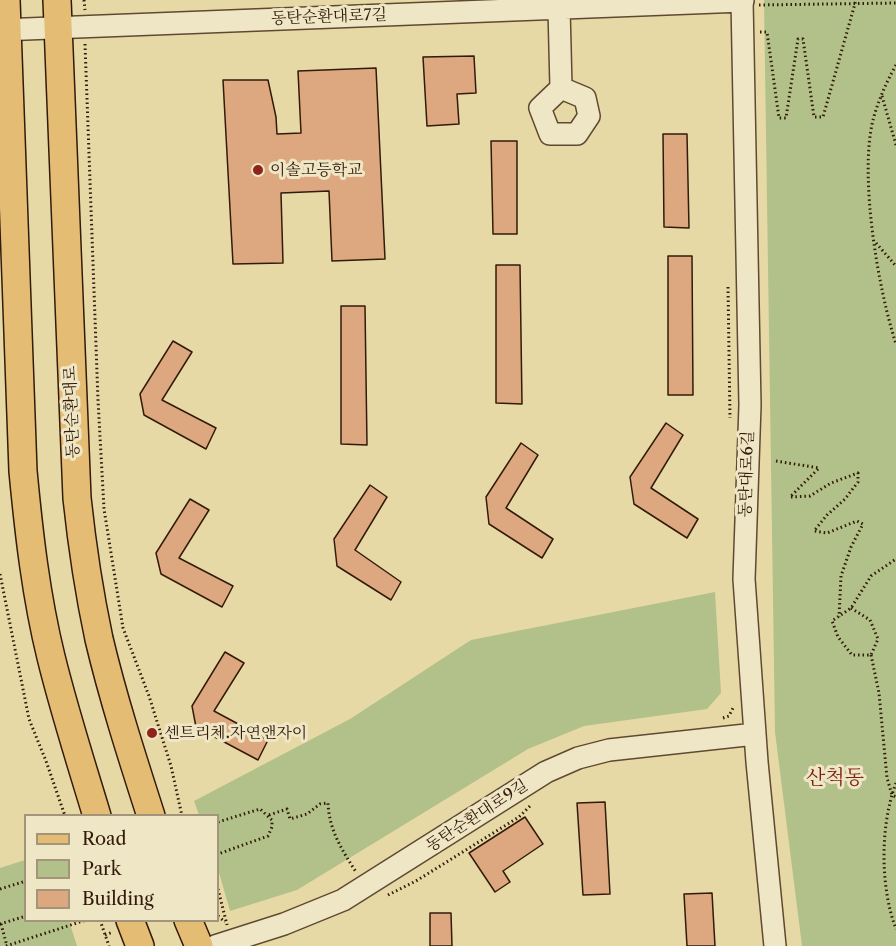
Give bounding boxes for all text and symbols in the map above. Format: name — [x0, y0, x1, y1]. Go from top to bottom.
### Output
street label: 동탄순환대로7길 — [271, 5, 387, 29]
place label: 이솔고등학교 — [270, 160, 363, 180]
marker: 이솔고등학교 — [251, 163, 265, 177]
street label: 동탄순환대로 — [61, 365, 83, 459]
street label: 동탄대로6길 — [736, 430, 758, 518]
place label: 센트리체.자연앤자이 — [164, 723, 307, 743]
marker: 센트리체.자연앤자이 — [145, 726, 159, 740]
district label: 산척동 — [806, 766, 864, 790]
street label: 동탄순환대로9길 — [422, 776, 532, 856]
legend — [24, 814, 219, 922]
text: Road — [82, 828, 127, 850]
text: Park — [82, 858, 121, 880]
text: Building — [82, 888, 154, 910]

